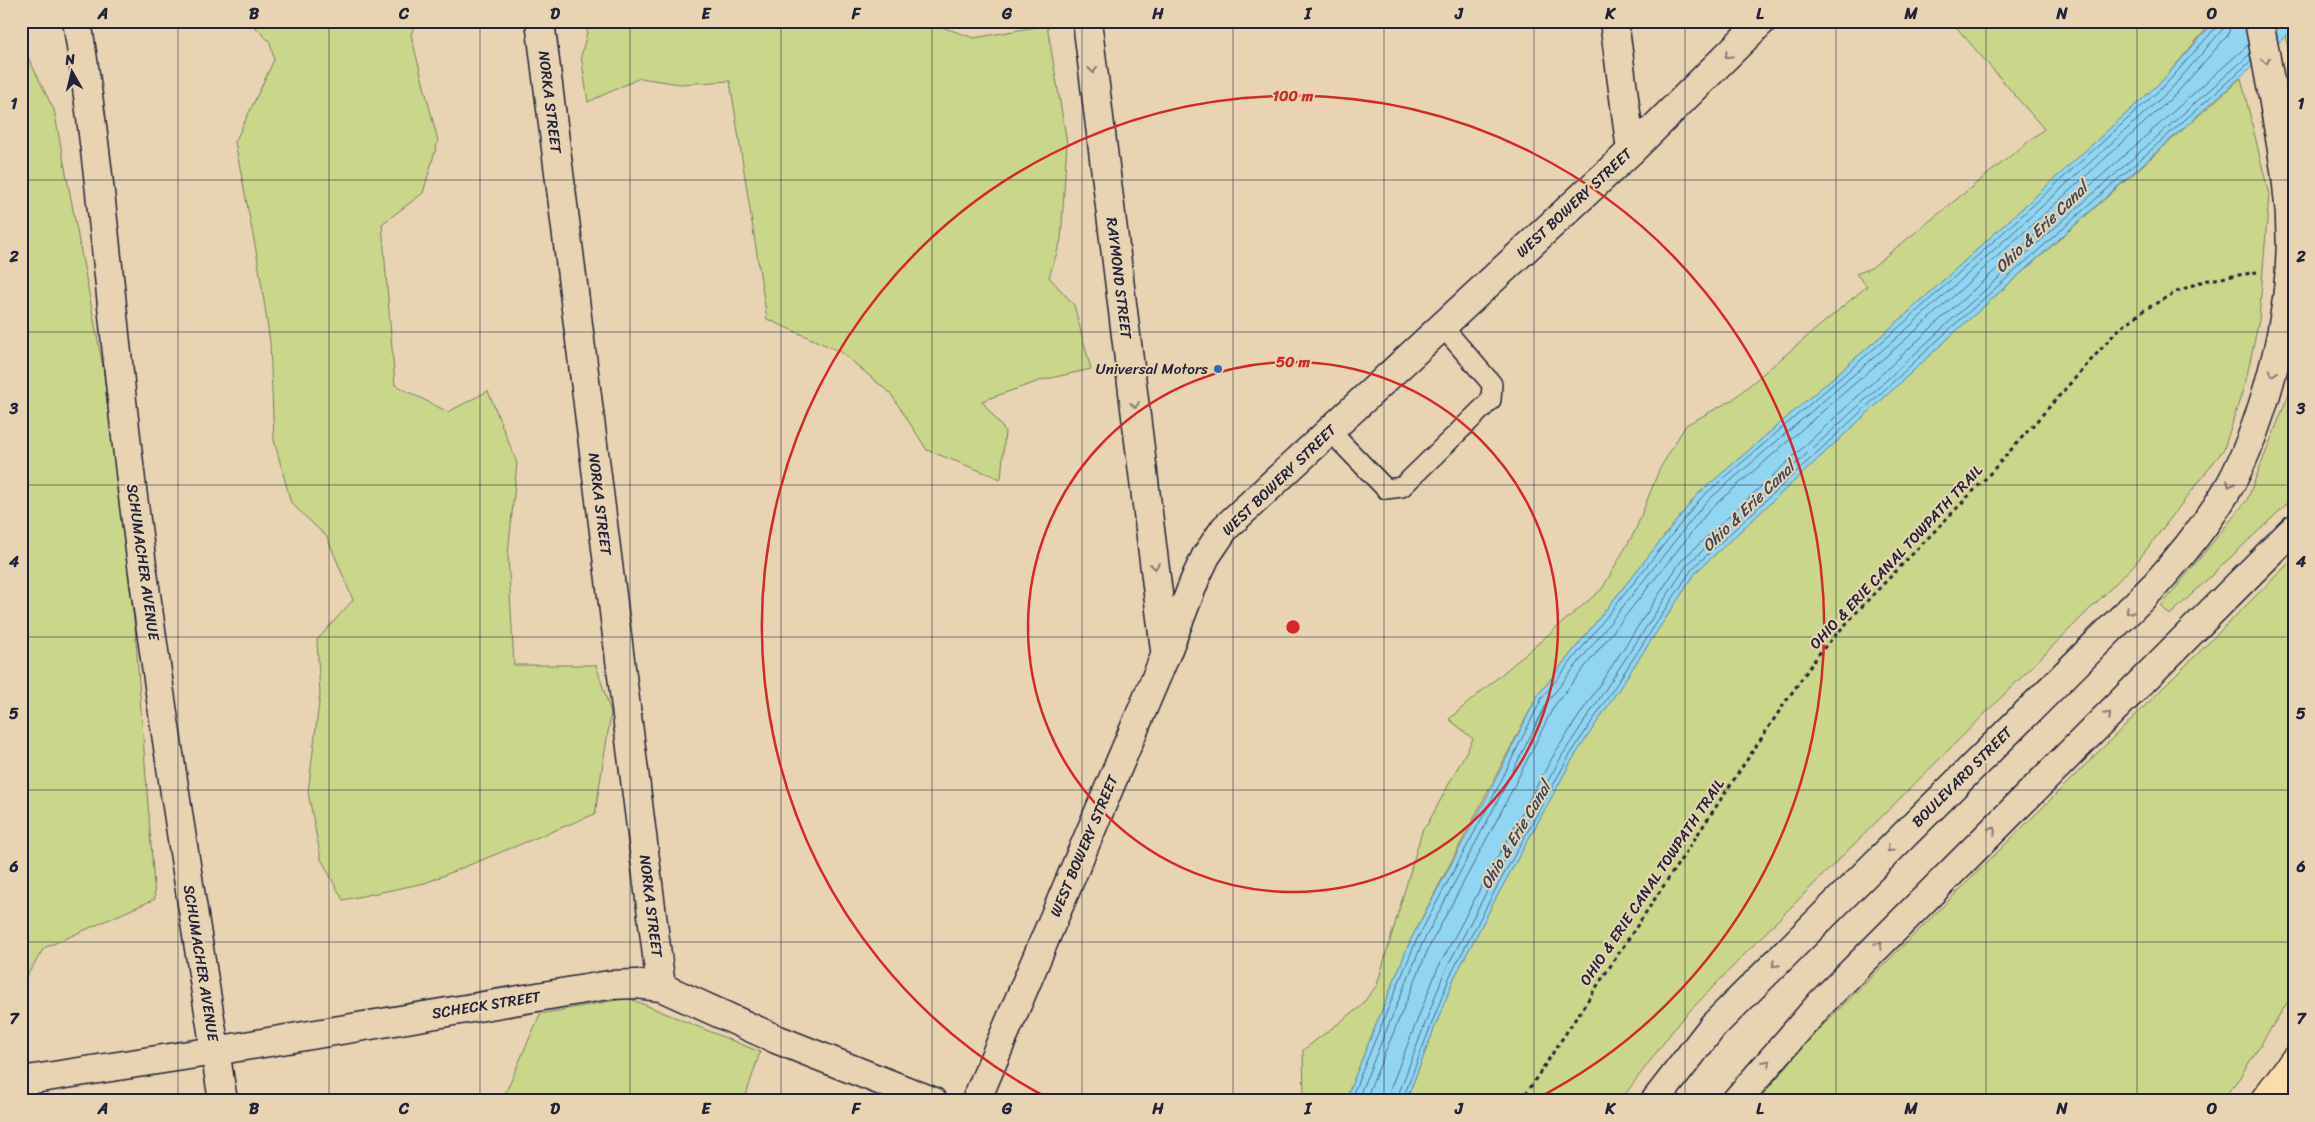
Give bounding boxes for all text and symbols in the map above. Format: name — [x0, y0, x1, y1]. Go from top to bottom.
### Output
text: A — [97, 0, 108, 28]
text: B — [249, 0, 260, 28]
text: C — [398, 0, 410, 28]
text: D — [550, 0, 560, 28]
text: E — [702, 0, 712, 28]
text: F — [851, 0, 862, 28]
text: G — [1001, 0, 1013, 28]
text: H — [1151, 0, 1164, 28]
text: I — [1304, 0, 1313, 28]
text: J — [1454, 0, 1464, 28]
text: K — [1604, 0, 1616, 28]
text: L — [1756, 0, 1764, 28]
text: M — [1903, 0, 1918, 28]
text: N — [2055, 0, 2068, 28]
text: O — [2206, 0, 2218, 28]
text: N — [63, 47, 77, 73]
north arrow — [48, 48, 98, 98]
street label: NORKA STREET — [531, 49, 569, 156]
one-way arrow — [1724, 50, 1733, 59]
one-way arrow — [2260, 56, 2270, 65]
one-way arrow — [1087, 66, 1098, 74]
text: 100 m — [1273, 83, 1314, 109]
text: 1 — [11, 89, 18, 118]
text: 1 — [2298, 89, 2305, 118]
street label: WEST BOWERY STREET — [1510, 141, 1639, 264]
water label: Ohio & Erie Canal — [1988, 172, 2097, 280]
street label: RAYMOND STREET — [1099, 216, 1140, 342]
text: 2 — [8, 242, 19, 271]
text: 2 — [2295, 242, 2306, 271]
text: 50 m — [1276, 349, 1311, 375]
place label: Universal Motors — [1096, 356, 1208, 382]
marker: Universal Motors — [1212, 363, 1224, 375]
one-way arrow — [2268, 368, 2278, 377]
text: 3 — [9, 394, 19, 423]
text: 3 — [2296, 394, 2306, 423]
one-way arrow — [1129, 401, 1140, 409]
street label: WEST BOWERY STREET — [1215, 417, 1343, 542]
street label: NORKA STREET — [581, 451, 619, 558]
water label: Ohio & Erie Canal — [1695, 451, 1804, 559]
street label: OHIO & ERIE CANAL TOWPATH TRAIL — [1803, 458, 1989, 655]
one-way arrow — [2226, 479, 2236, 488]
street label: SCHUMACHER AVENUE — [119, 482, 167, 644]
text: 4 — [8, 547, 19, 576]
text: 4 — [2295, 547, 2306, 576]
one-way arrow — [1149, 562, 1160, 570]
one-way arrow — [2126, 605, 2135, 614]
centre of rings — [1284, 618, 1302, 636]
text: 5 — [9, 699, 19, 728]
text: 5 — [2296, 699, 2306, 728]
one-way arrow — [2102, 712, 2111, 721]
street label: BOULEVARD STREET — [1905, 719, 2020, 834]
street label: WEST BOWERY STREET — [1042, 770, 1126, 921]
water label: Ohio & Erie Canal — [1472, 773, 1561, 895]
street label: OHIO & ERIE CANAL TOWPATH TRAIL — [1573, 773, 1731, 991]
one-way arrow — [1988, 827, 1997, 836]
one-way arrow — [1887, 843, 1896, 852]
text: 6 — [8, 852, 19, 881]
text: 6 — [2295, 852, 2306, 881]
street label: NORKA STREET — [632, 853, 670, 960]
street label: SCHUMACHER AVENUE — [176, 883, 226, 1045]
one-way arrow — [1873, 942, 1882, 951]
one-way arrow — [1772, 958, 1781, 967]
street label: SCHECK STREET — [430, 983, 544, 1026]
text: 7 — [9, 1004, 20, 1033]
text: 7 — [2296, 1004, 2307, 1033]
one-way arrow — [1761, 1060, 1770, 1069]
text: A — [97, 1094, 108, 1122]
text: B — [249, 1094, 260, 1122]
text: C — [398, 1094, 410, 1122]
text: D — [550, 1094, 560, 1122]
text: E — [702, 1094, 712, 1122]
text: F — [851, 1094, 862, 1122]
text: G — [1001, 1094, 1013, 1122]
text: H — [1151, 1094, 1164, 1122]
text: I — [1304, 1094, 1313, 1122]
text: J — [1454, 1094, 1464, 1122]
text: K — [1604, 1094, 1616, 1122]
text: L — [1756, 1094, 1764, 1122]
text: M — [1903, 1094, 1918, 1122]
text: N — [2055, 1094, 2068, 1122]
text: O — [2206, 1094, 2218, 1122]

